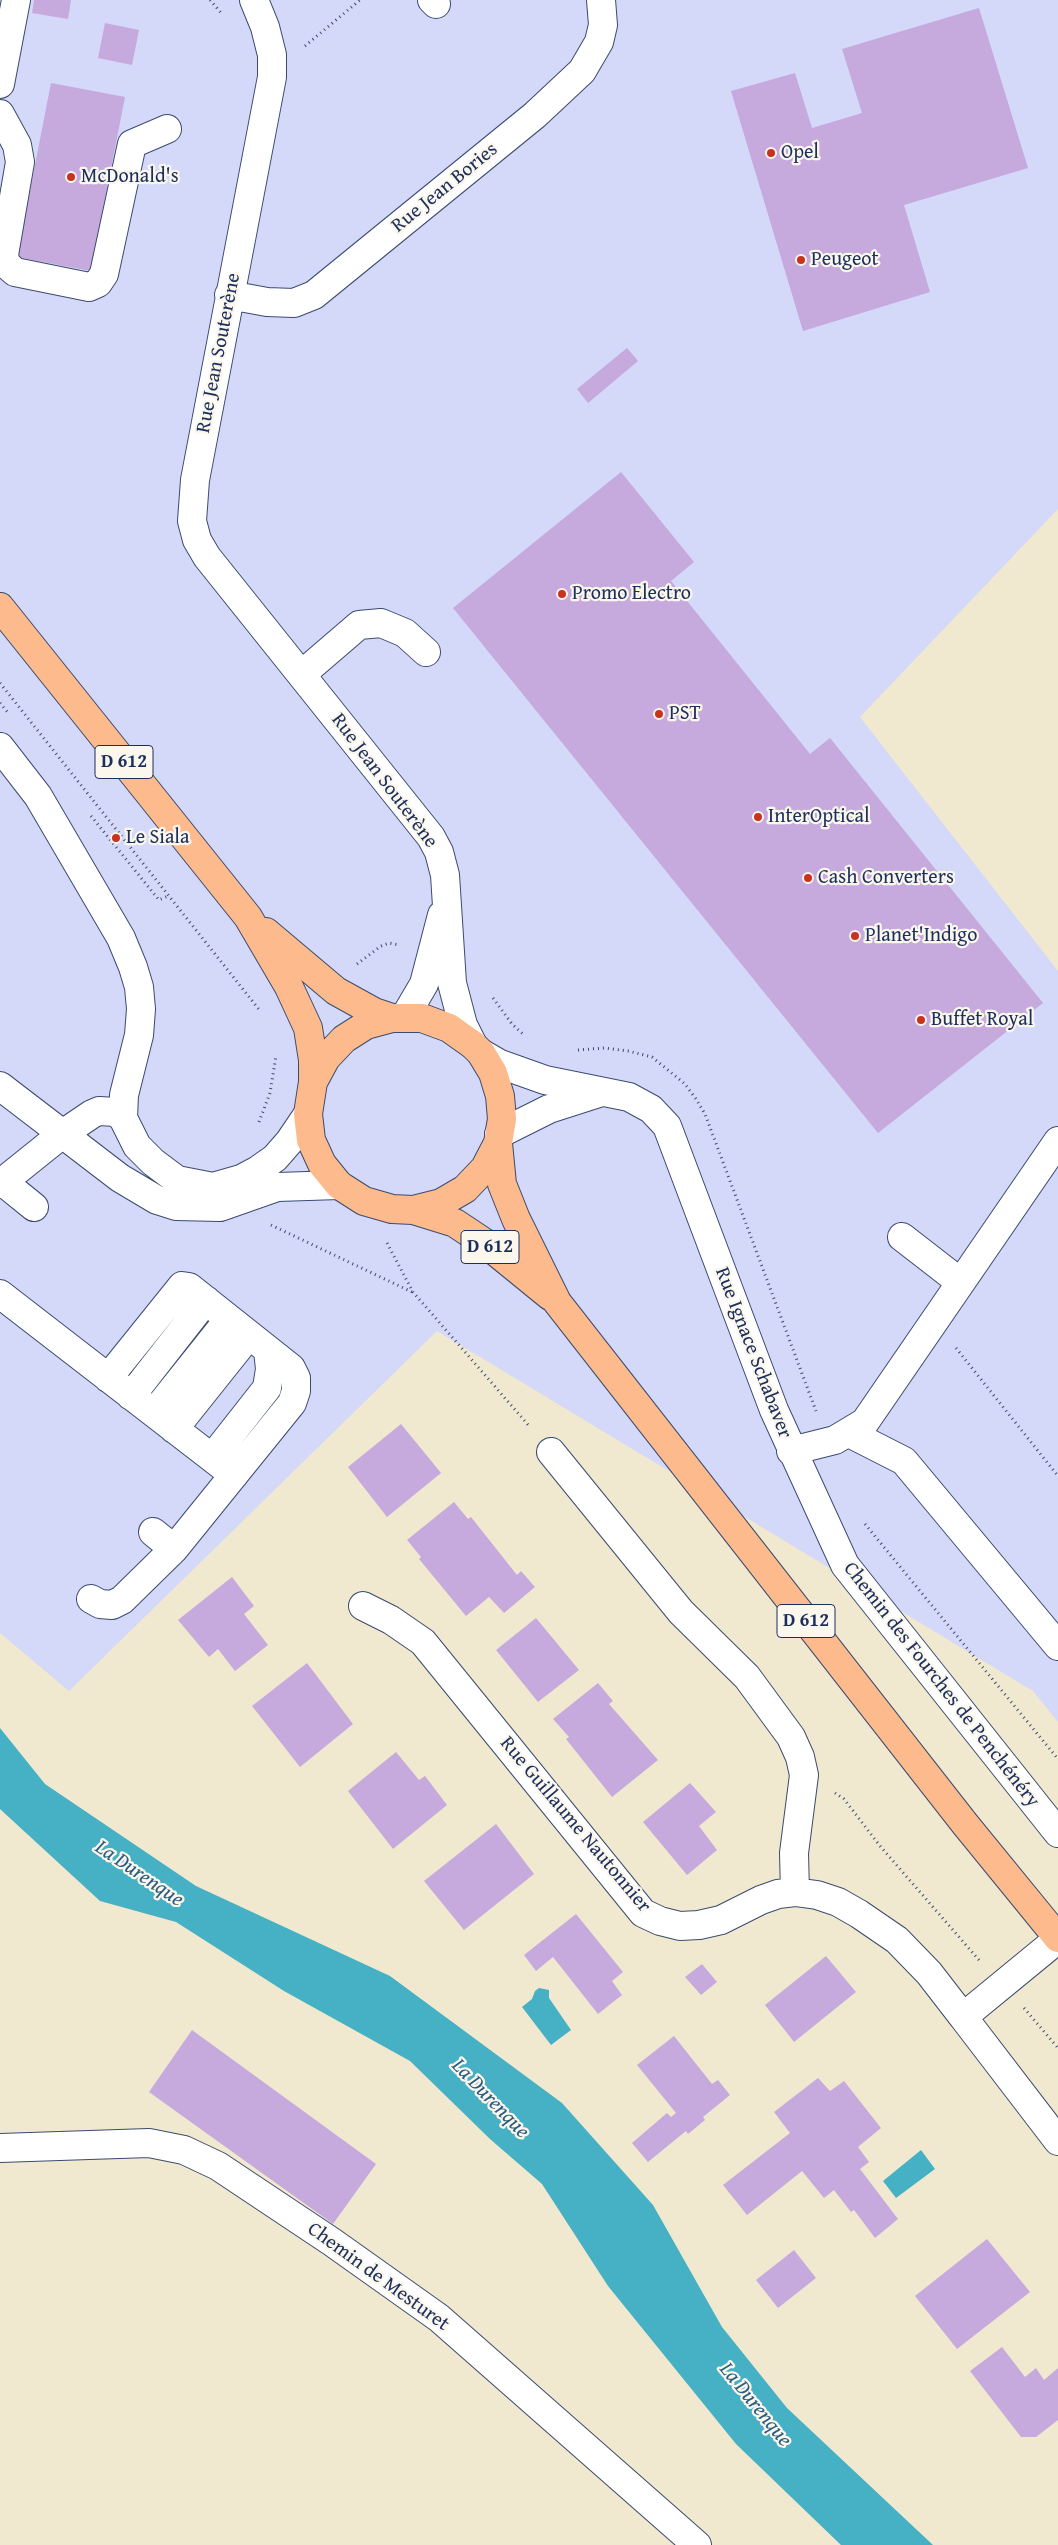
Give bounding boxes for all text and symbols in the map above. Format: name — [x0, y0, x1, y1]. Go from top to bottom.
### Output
street label: Rue Jean Bories — [387, 138, 503, 238]
place label: Opel — [781, 141, 819, 165]
marker: Opel — [765, 147, 777, 159]
place label: McDonald's — [81, 165, 179, 189]
marker: McDonald's — [65, 171, 77, 183]
place label: Peugeot — [811, 248, 879, 272]
marker: Peugeot — [795, 254, 807, 266]
street label: Rue Jean Souterène — [192, 271, 246, 435]
place label: Promo Electro — [572, 582, 691, 606]
marker: Promo Electro — [556, 588, 568, 600]
place label: PST — [669, 702, 701, 726]
marker: PST — [653, 708, 665, 720]
street label: Rue Jean Souterène — [326, 709, 442, 853]
road number: D 612 — [95, 746, 153, 779]
place label: InterOptical — [768, 805, 870, 829]
marker: InterOptical — [752, 811, 764, 823]
place label: Le Siala — [126, 826, 189, 850]
marker: Le Siala — [110, 832, 122, 844]
place label: Cash Converters — [818, 866, 954, 890]
marker: Cash Converters — [802, 872, 814, 884]
place label: Planet'Indigo — [865, 924, 977, 948]
marker: Planet'Indigo — [849, 930, 861, 942]
place label: Buffet Royal — [931, 1008, 1033, 1032]
marker: Buffet Royal — [915, 1014, 927, 1026]
road number: D 612 — [461, 1230, 519, 1264]
street label: Rue Ignace Schabaver — [709, 1264, 797, 1442]
street label: Chemin des Fourches de Penchénéry — [838, 1558, 1044, 1812]
road number: D 612 — [777, 1604, 835, 1638]
street label: Rue Guillaume Nautonnier — [494, 1732, 656, 1918]
water label: La Durenque — [90, 1835, 188, 1913]
water label: La Durenque — [446, 2054, 534, 2144]
street label: Chemin de Mesturet — [302, 2217, 454, 2337]
water label: La Durenque — [713, 2358, 797, 2452]

